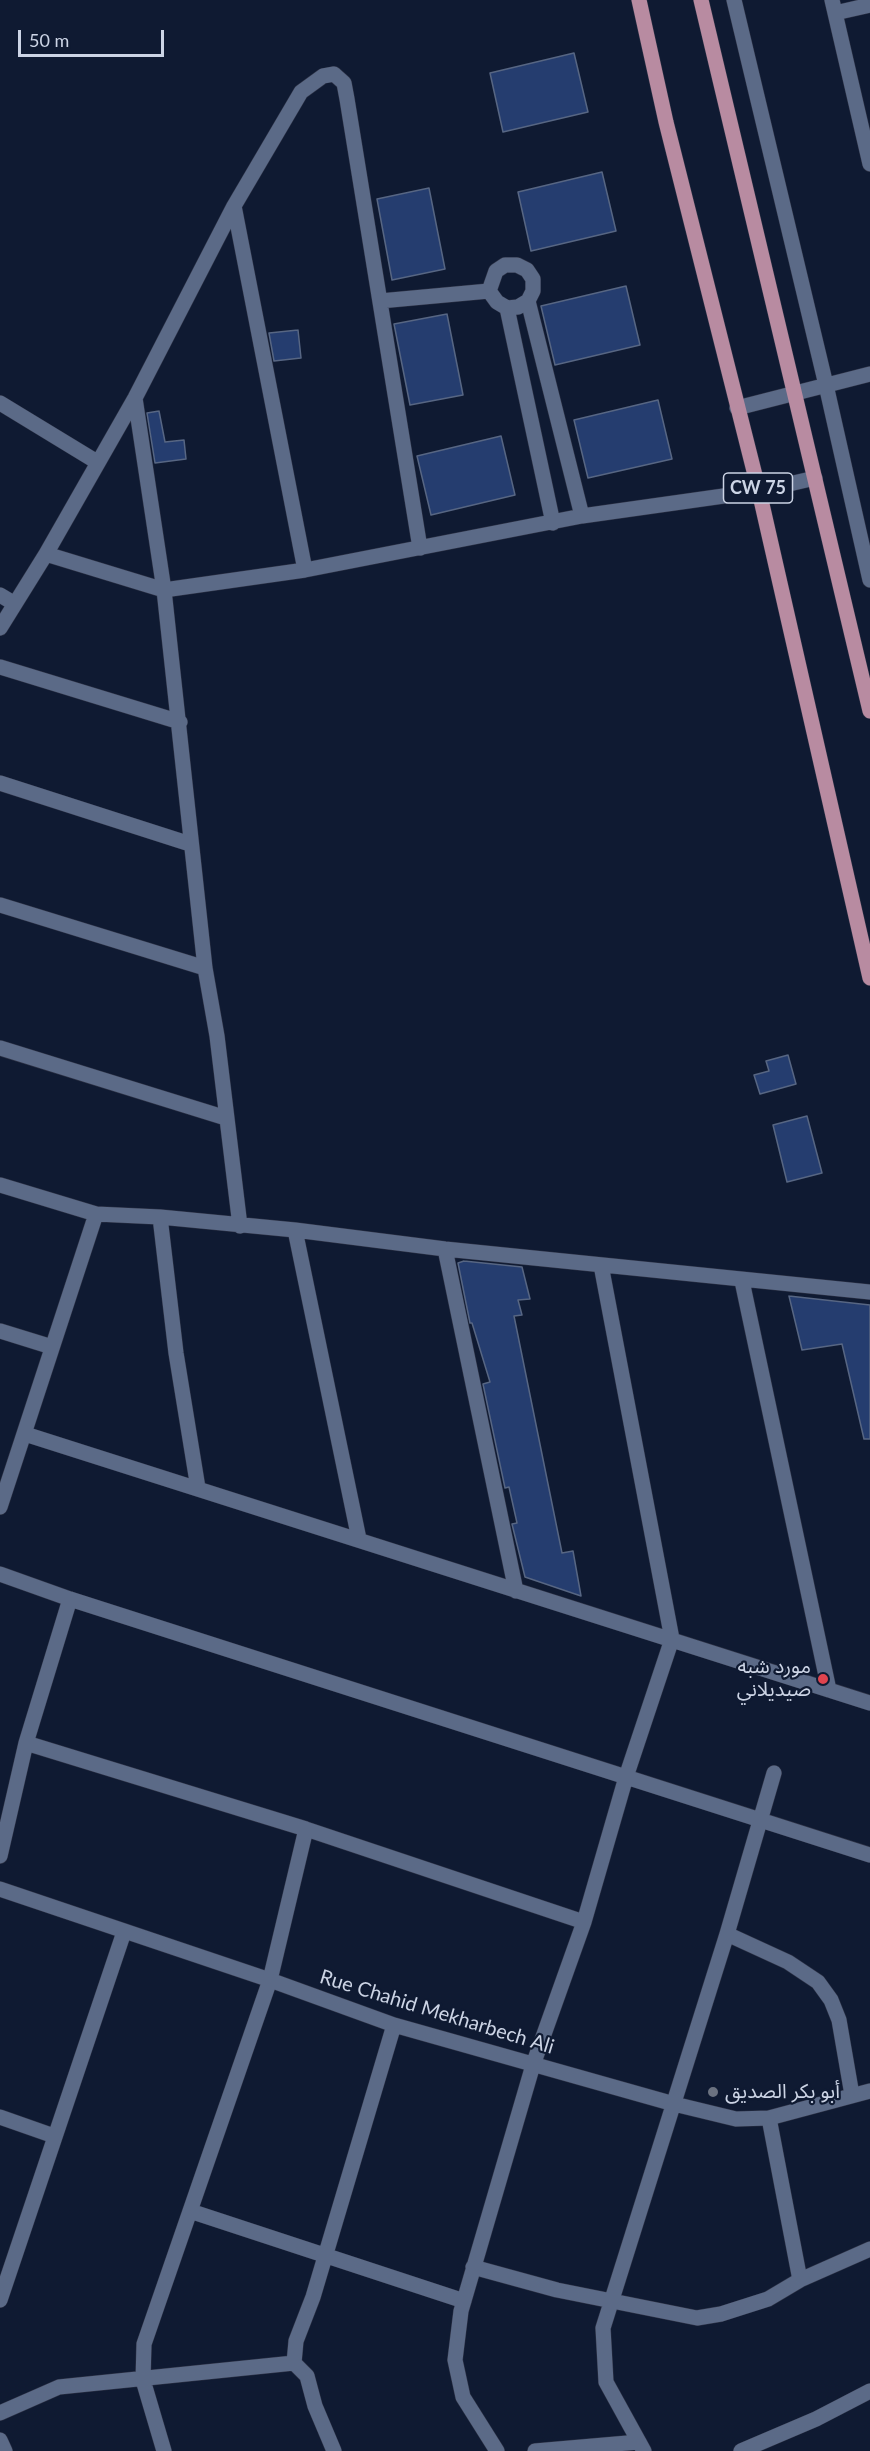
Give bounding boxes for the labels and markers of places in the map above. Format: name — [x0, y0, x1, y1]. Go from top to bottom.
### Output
place label: مورد شبه صيديلاني — [737, 1655, 811, 1702]
marker: مورد شبه صيديلاني — [816, 1672, 830, 1686]
place label: أبو بكر الصديق — [725, 2080, 840, 2104]
marker: أبو بكر الصديق — [706, 2085, 720, 2099]

